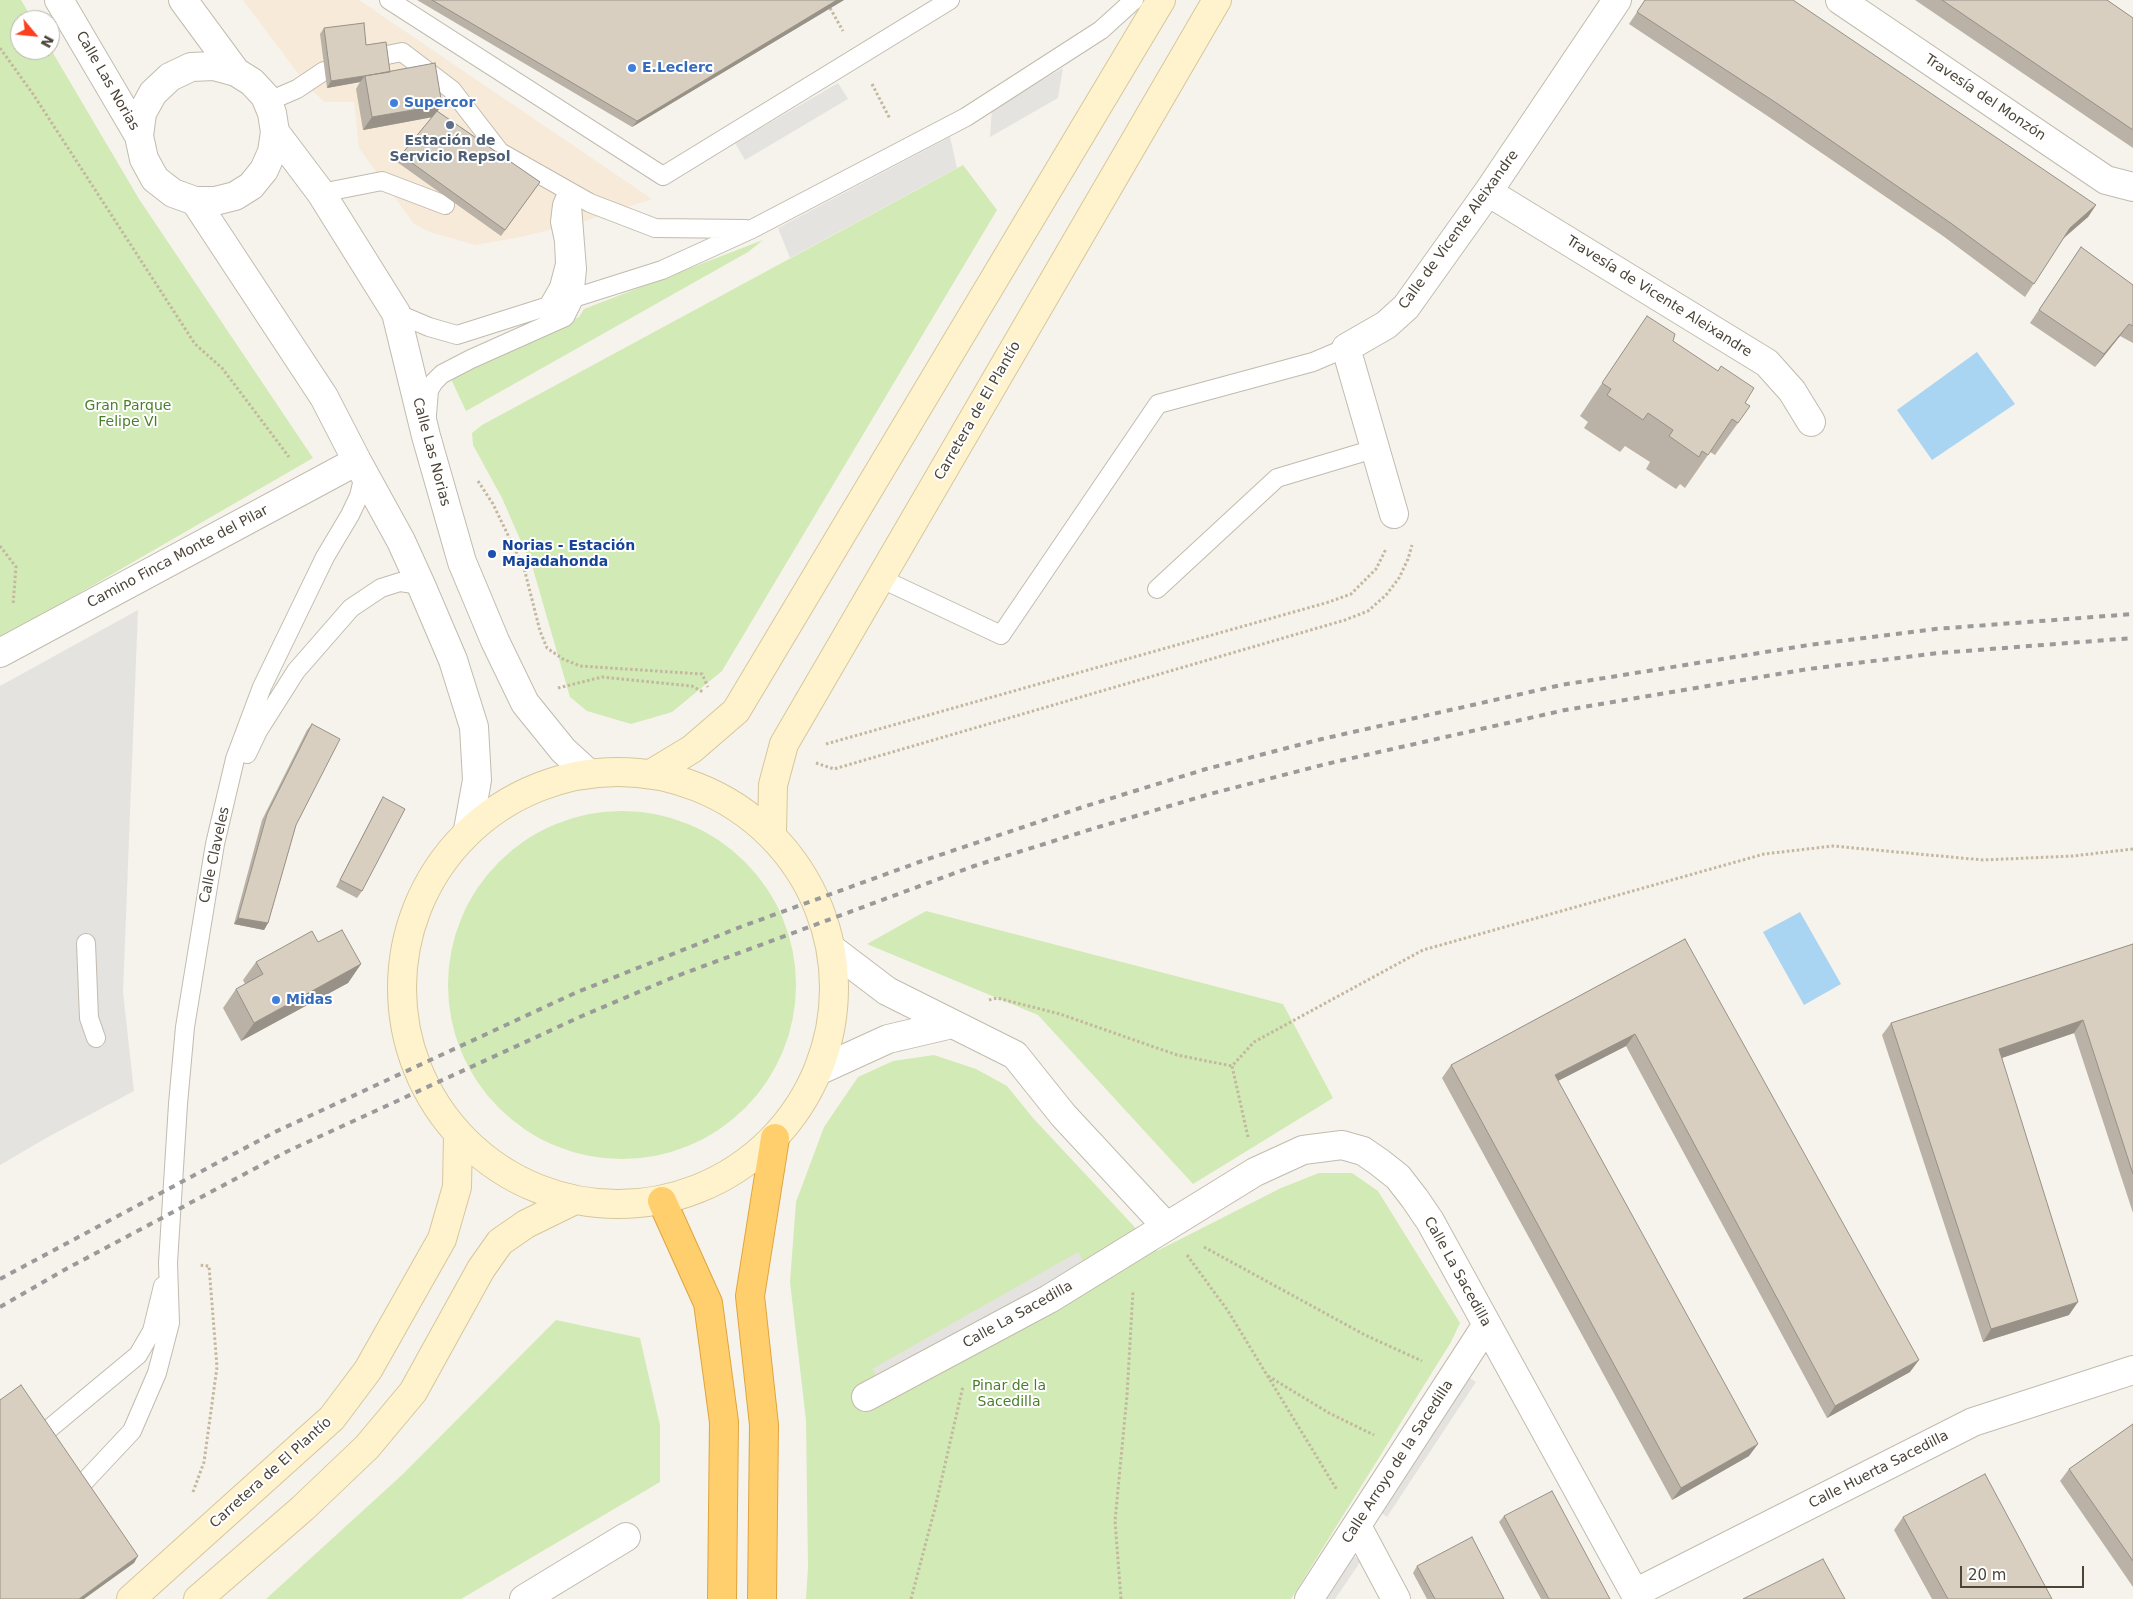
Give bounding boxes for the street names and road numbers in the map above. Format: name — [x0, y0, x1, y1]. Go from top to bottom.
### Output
street label: Calle Las Norias — [72, 28, 142, 134]
street label: Travesía del Monzón — [1921, 51, 2049, 145]
street label: Calle de Vicente Aleixandre — [1396, 147, 1522, 313]
street label: Travesía de Vicente Aleixandre — [1563, 233, 1755, 361]
street label: Carretera de El Plantío — [931, 339, 1025, 483]
street label: Calle Las Norias — [408, 396, 454, 508]
street label: Camino Finca Monte del Pilar — [85, 502, 271, 612]
street label: Calle Claveles — [197, 805, 233, 905]
street label: Calle La Sacedilla — [1420, 1214, 1494, 1330]
street label: Calle La Sacedilla — [960, 1278, 1076, 1352]
street label: Calle Arroyo de la Sacedilla — [1339, 1377, 1457, 1547]
street label: Carretera de El Plantío — [207, 1414, 335, 1532]
street label: Calle Huerta Sacedilla — [1806, 1427, 1952, 1513]

